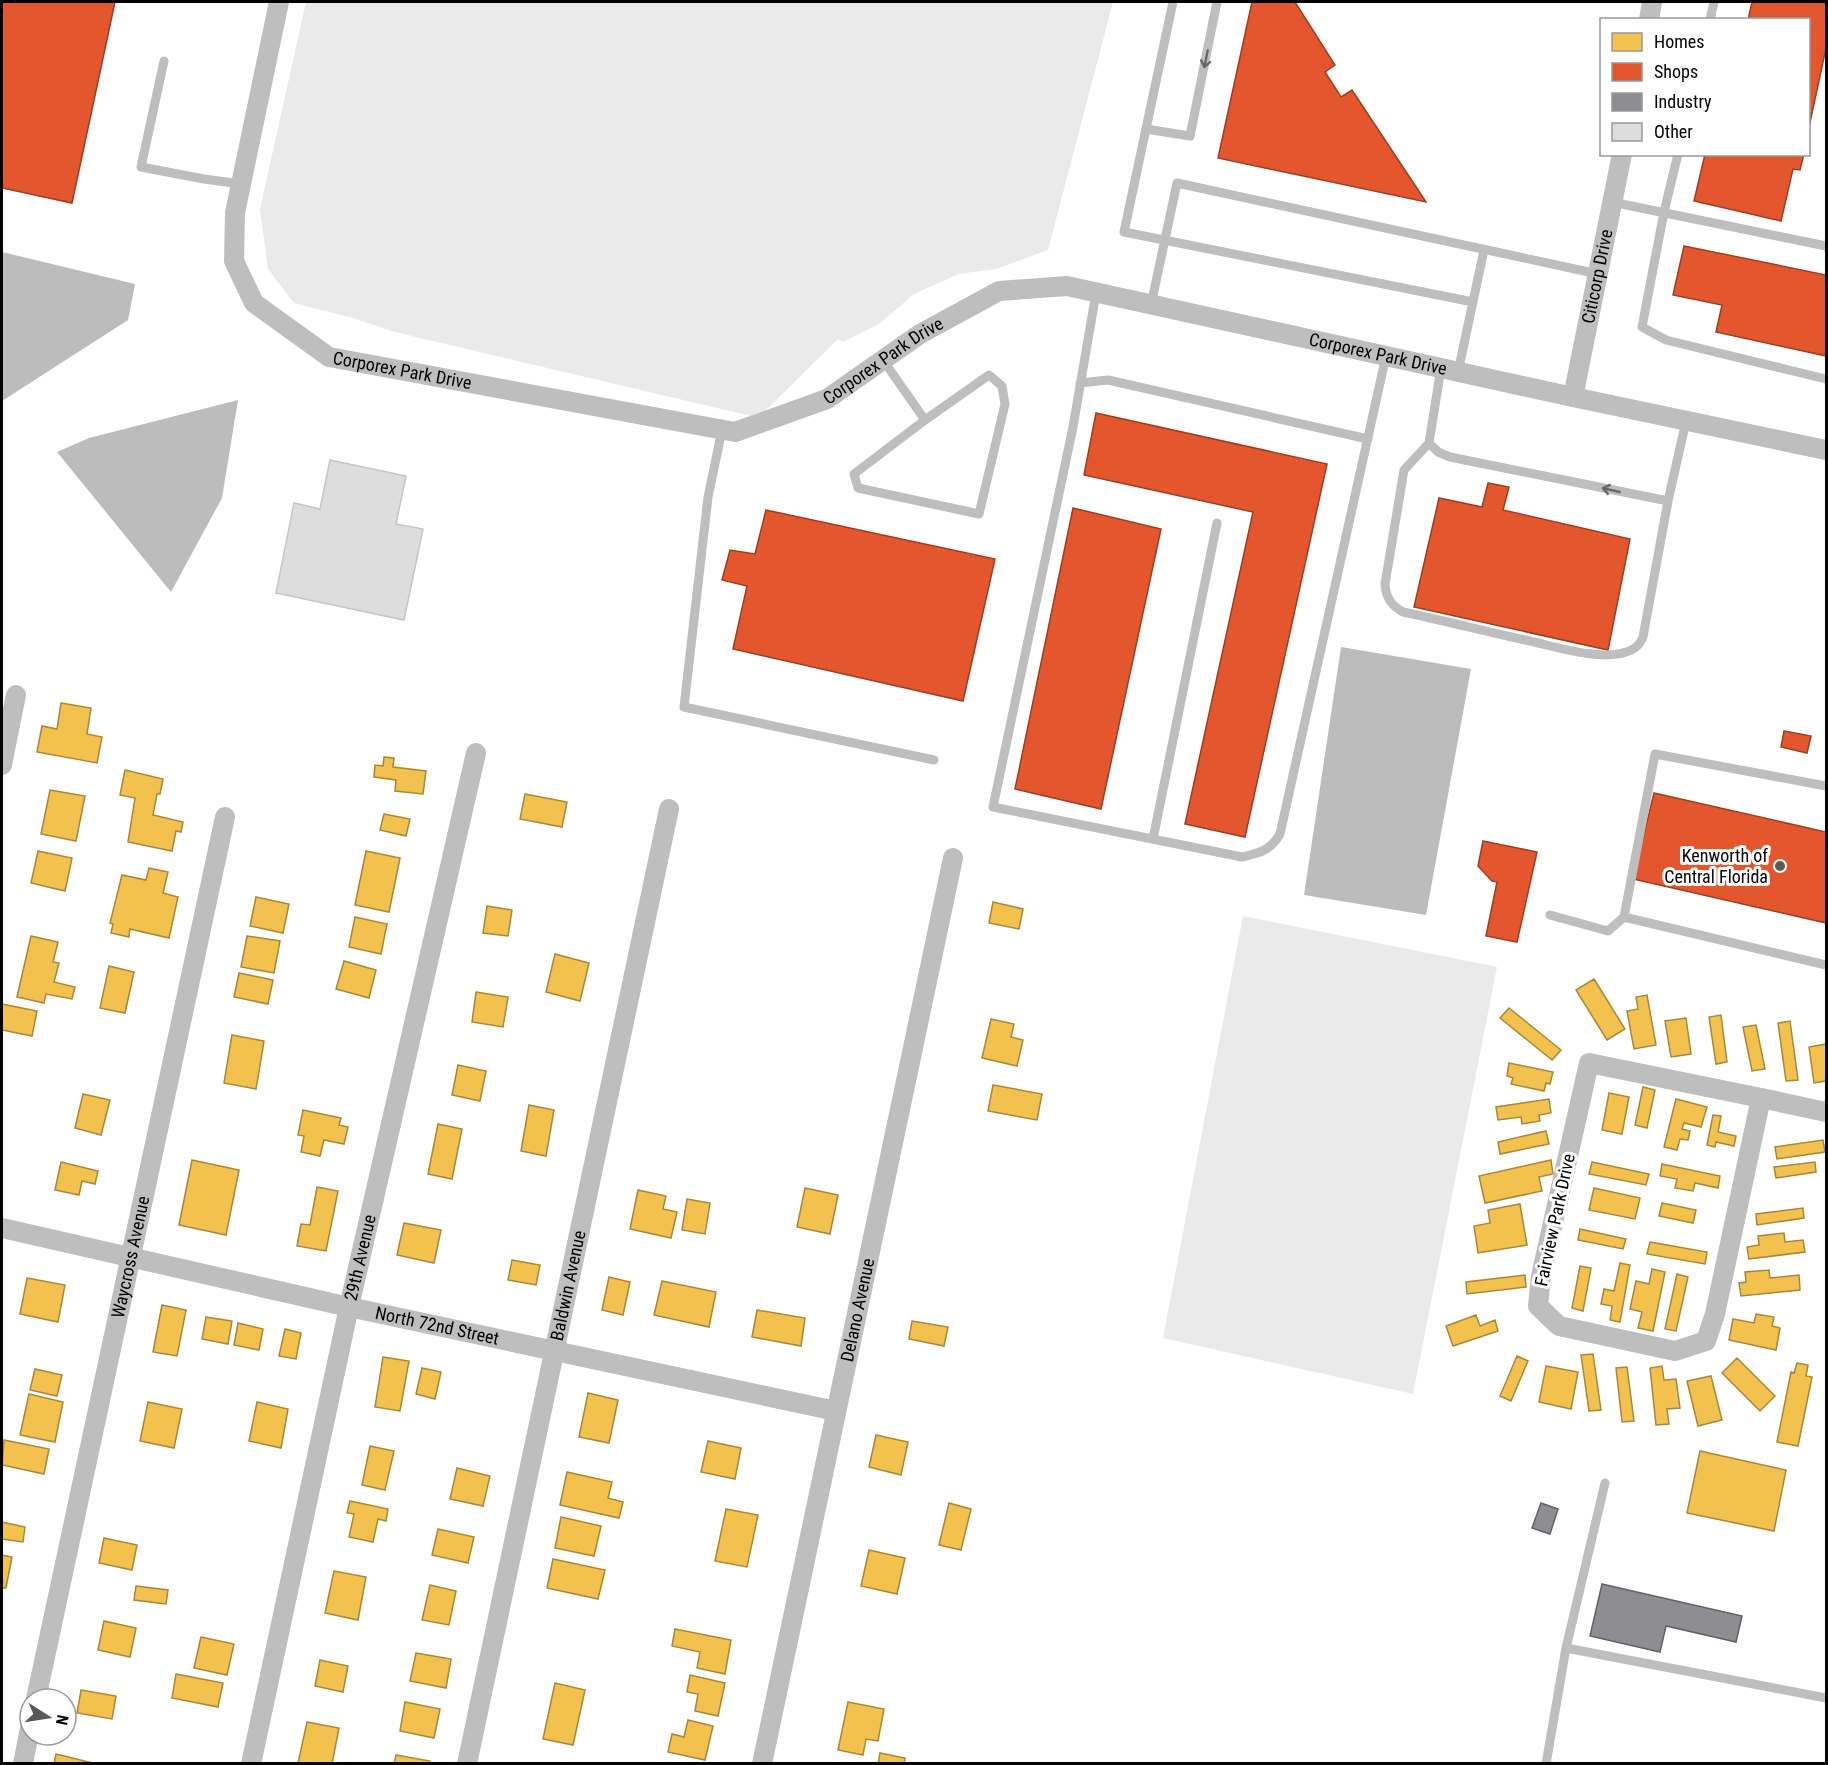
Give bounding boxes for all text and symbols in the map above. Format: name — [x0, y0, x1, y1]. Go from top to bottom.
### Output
legend — [1600, 18, 1810, 156]
text: Homes — [1654, 31, 1704, 52]
one-way arrow — [1200, 49, 1211, 68]
text: Shops — [1654, 61, 1698, 82]
text: Industry — [1654, 91, 1712, 112]
text: Other — [1654, 121, 1693, 142]
street label: Citicorp Drive — [1577, 227, 1617, 325]
street label: Corporex Park Drive — [819, 312, 947, 409]
street label: Corporex Park Drive — [1307, 328, 1449, 379]
street label: Corporex Park Drive — [331, 347, 473, 393]
one-way arrow — [1602, 483, 1621, 495]
place label: Kenworth of Central Florida — [1664, 845, 1768, 887]
marker: Kenworth of Central Florida — [1773, 859, 1787, 873]
street label: Fairview Park Drive — [1530, 1152, 1579, 1288]
street label: Waycross Avenue — [107, 1194, 154, 1320]
street label: 29th Avenue — [340, 1212, 380, 1303]
street label: Baldwin Avenue — [546, 1228, 590, 1342]
street label: Delano Avenue — [836, 1256, 878, 1364]
street label: North 72nd Street — [373, 1302, 501, 1349]
north arrow — [18, 1687, 78, 1747]
text: N — [52, 1713, 72, 1727]

